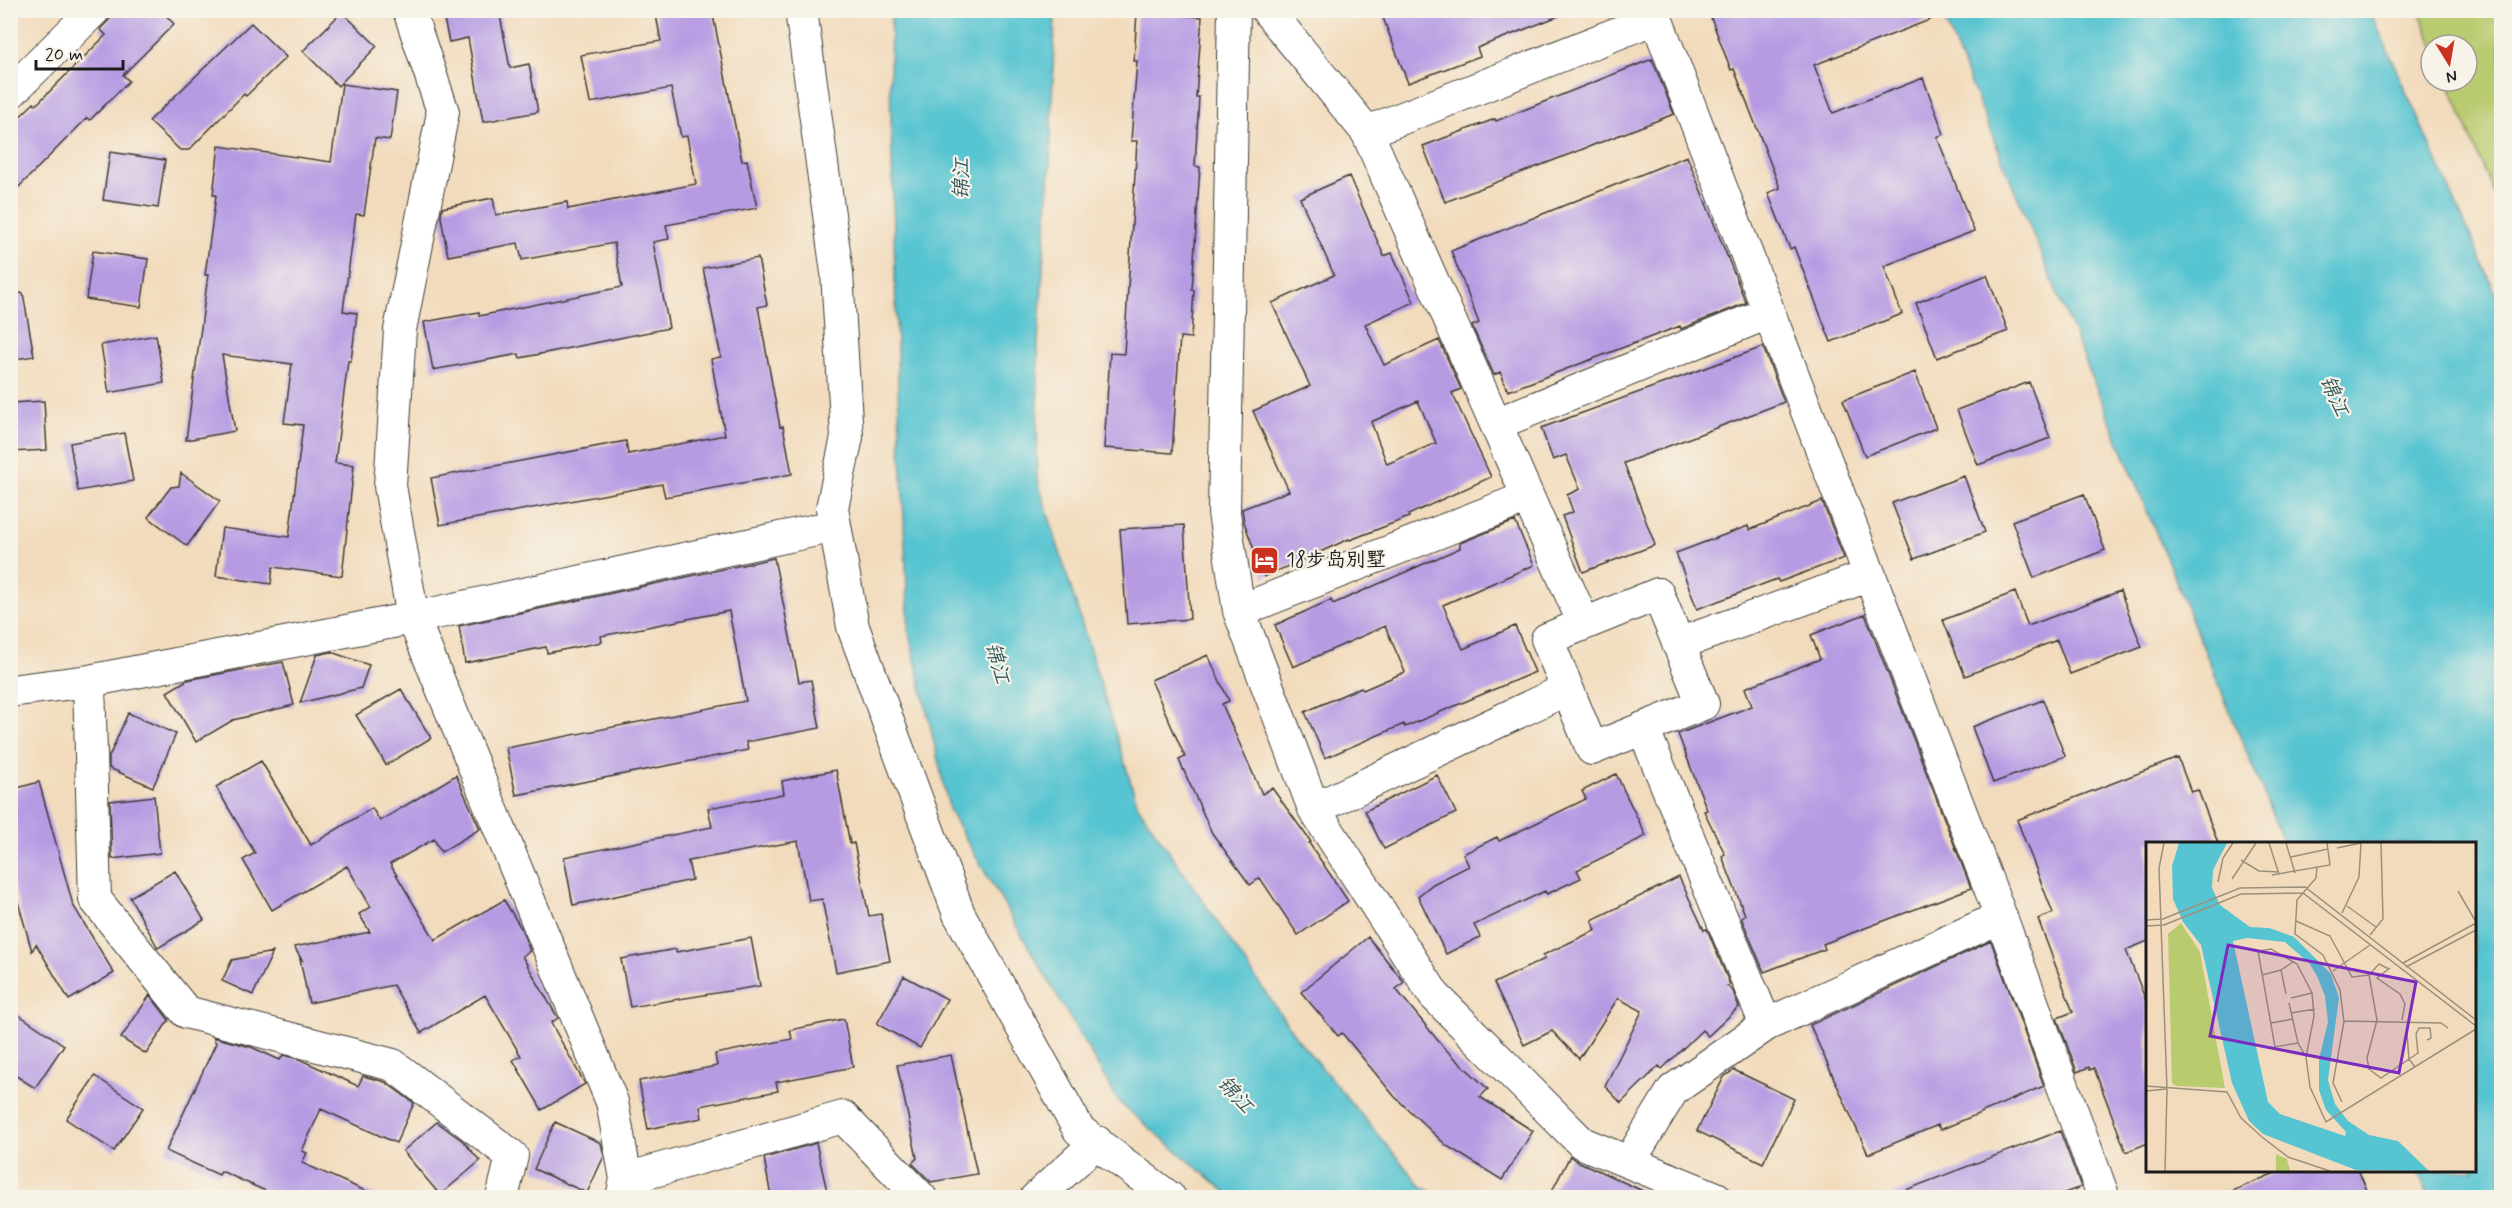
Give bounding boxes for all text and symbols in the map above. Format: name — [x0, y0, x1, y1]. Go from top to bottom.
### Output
scale bar — [36, 33, 123, 71]
north arrow — [2419, 33, 2479, 93]
text: 20 m — [45, 43, 83, 67]
text: N — [2444, 65, 2459, 88]
water label: 锦江 — [948, 157, 976, 200]
water label: 锦江 — [2313, 371, 2356, 422]
hotel icon: 18步岛别墅 — [1249, 544, 1281, 576]
place label: 18步岛别墅 — [1286, 547, 1386, 574]
water label: 锦江 — [978, 639, 1016, 688]
inset map — [2146, 842, 2476, 1172]
water label: 锦江 — [1211, 1070, 1260, 1121]

